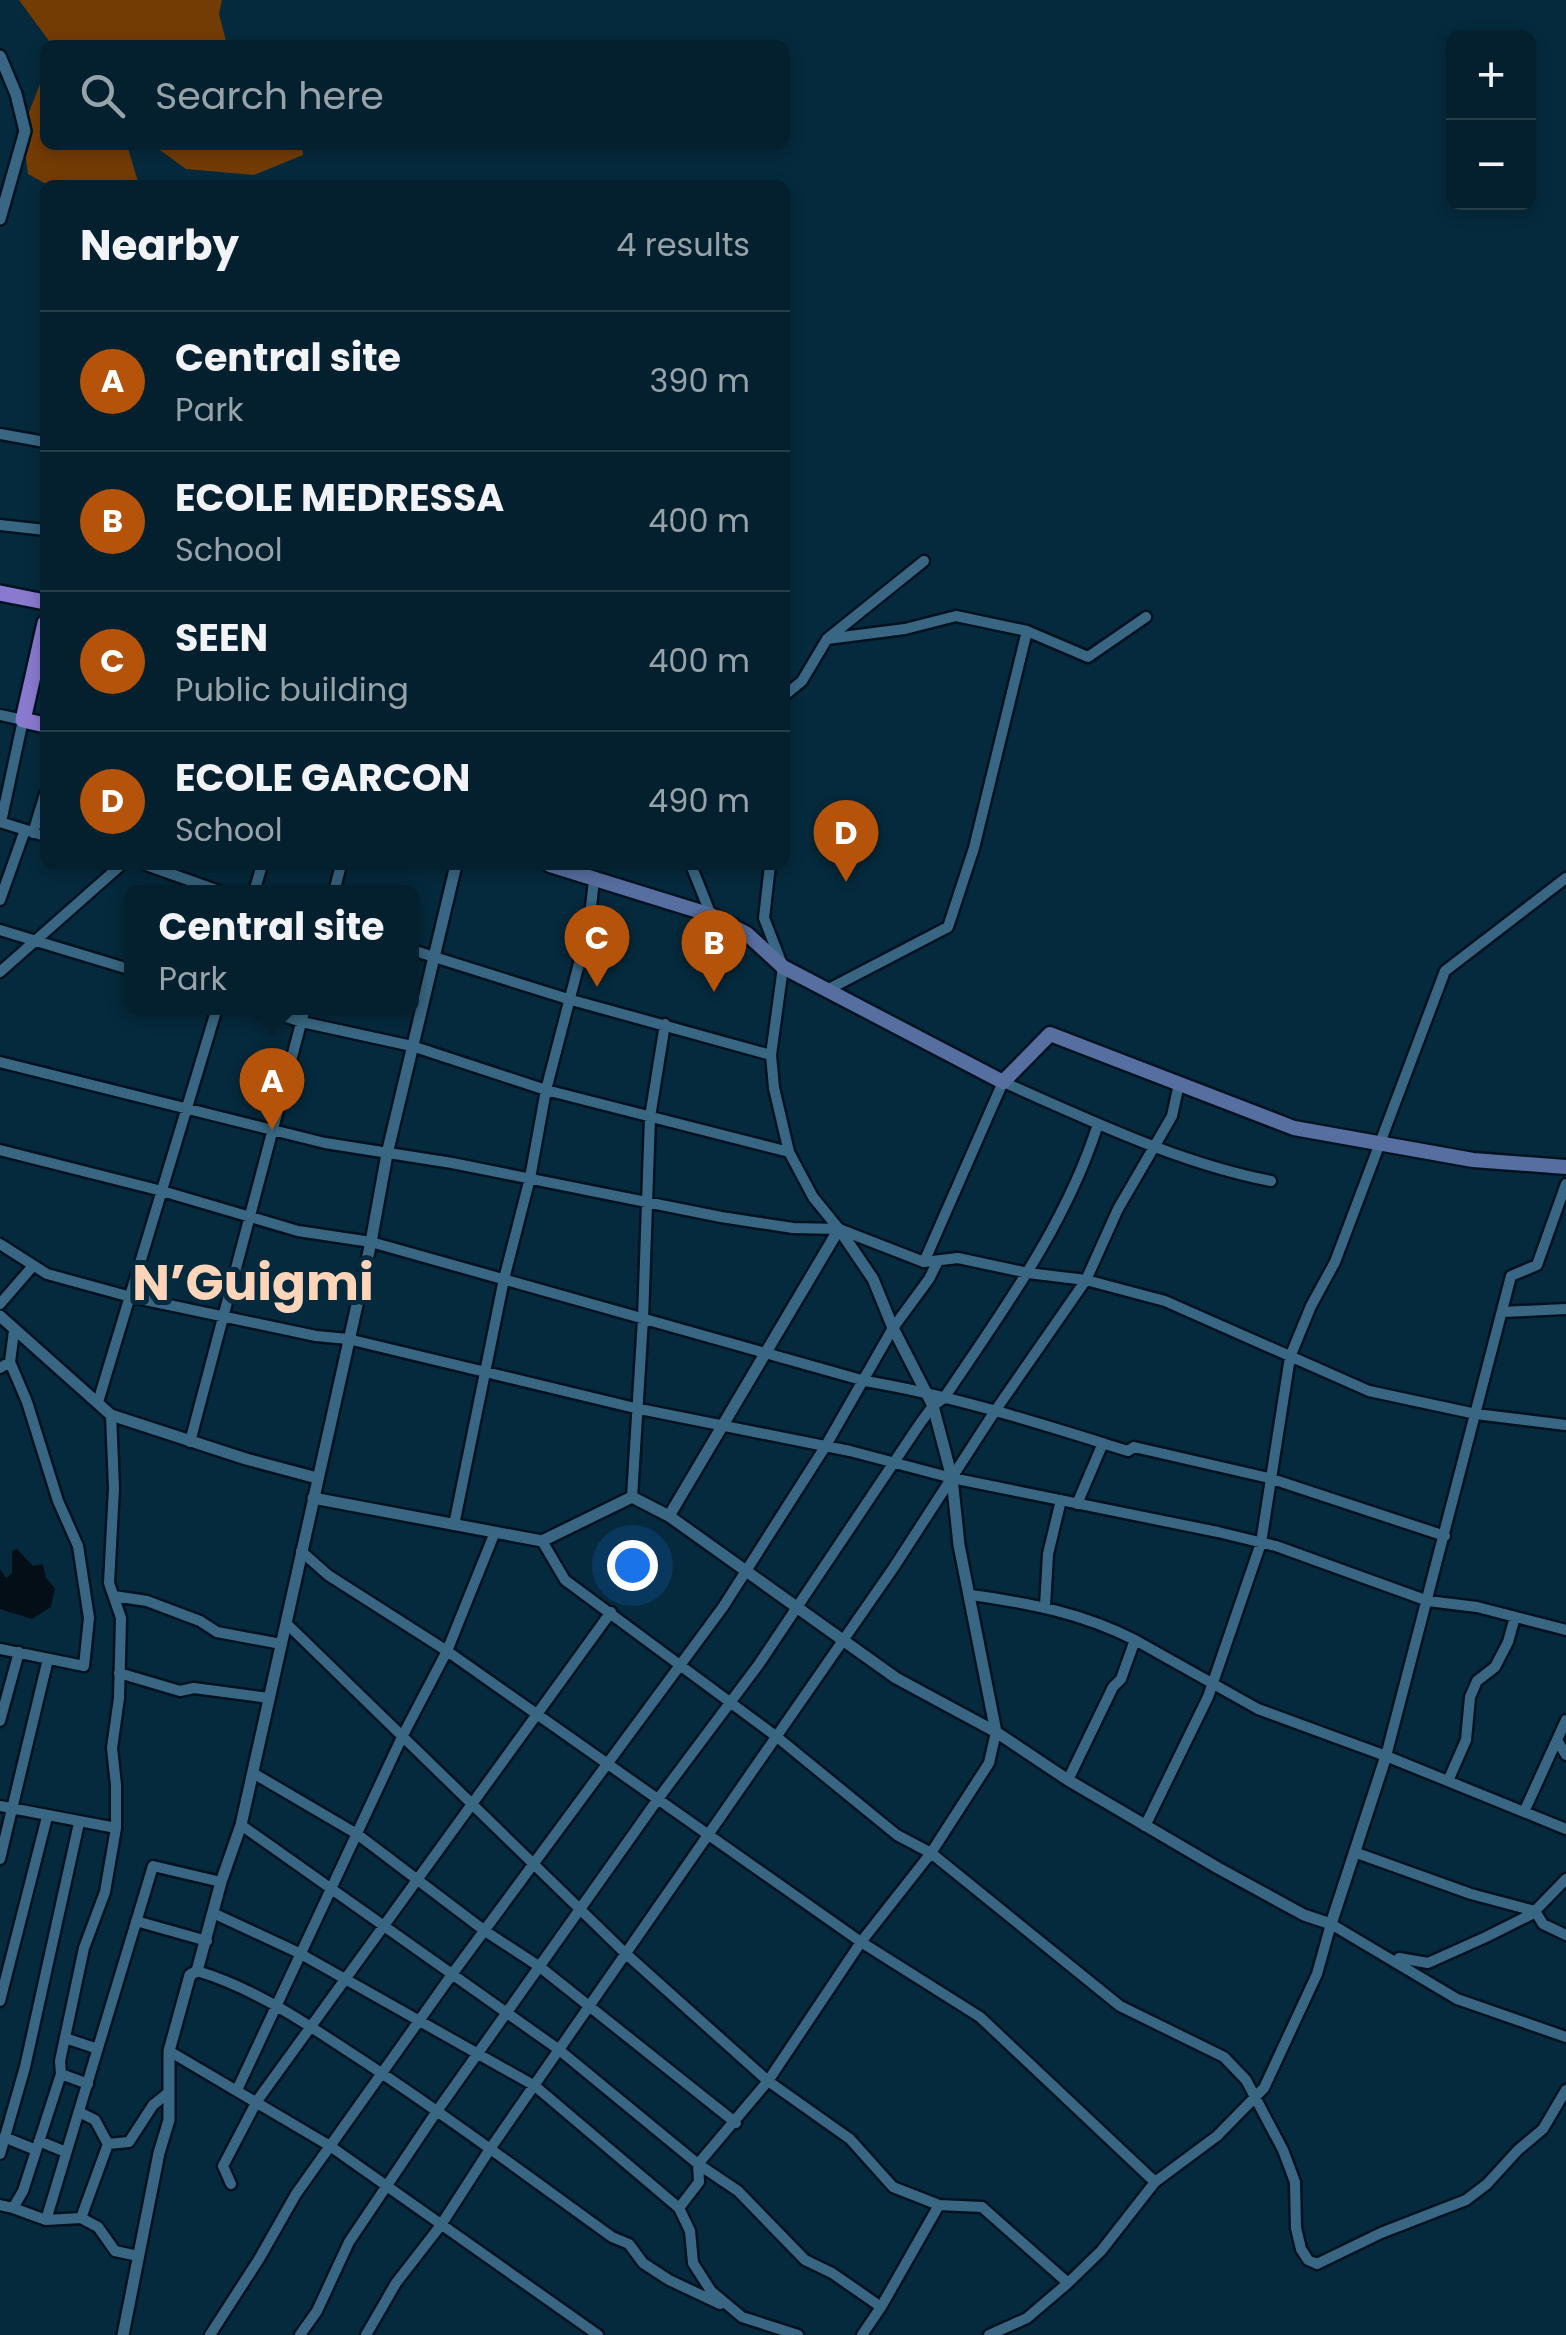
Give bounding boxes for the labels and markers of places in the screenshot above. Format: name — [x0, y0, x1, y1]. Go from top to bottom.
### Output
pin: D — [814, 800, 878, 882]
pin: C — [564, 904, 630, 987]
pin: B — [682, 910, 746, 992]
pin: A — [240, 1048, 304, 1130]

